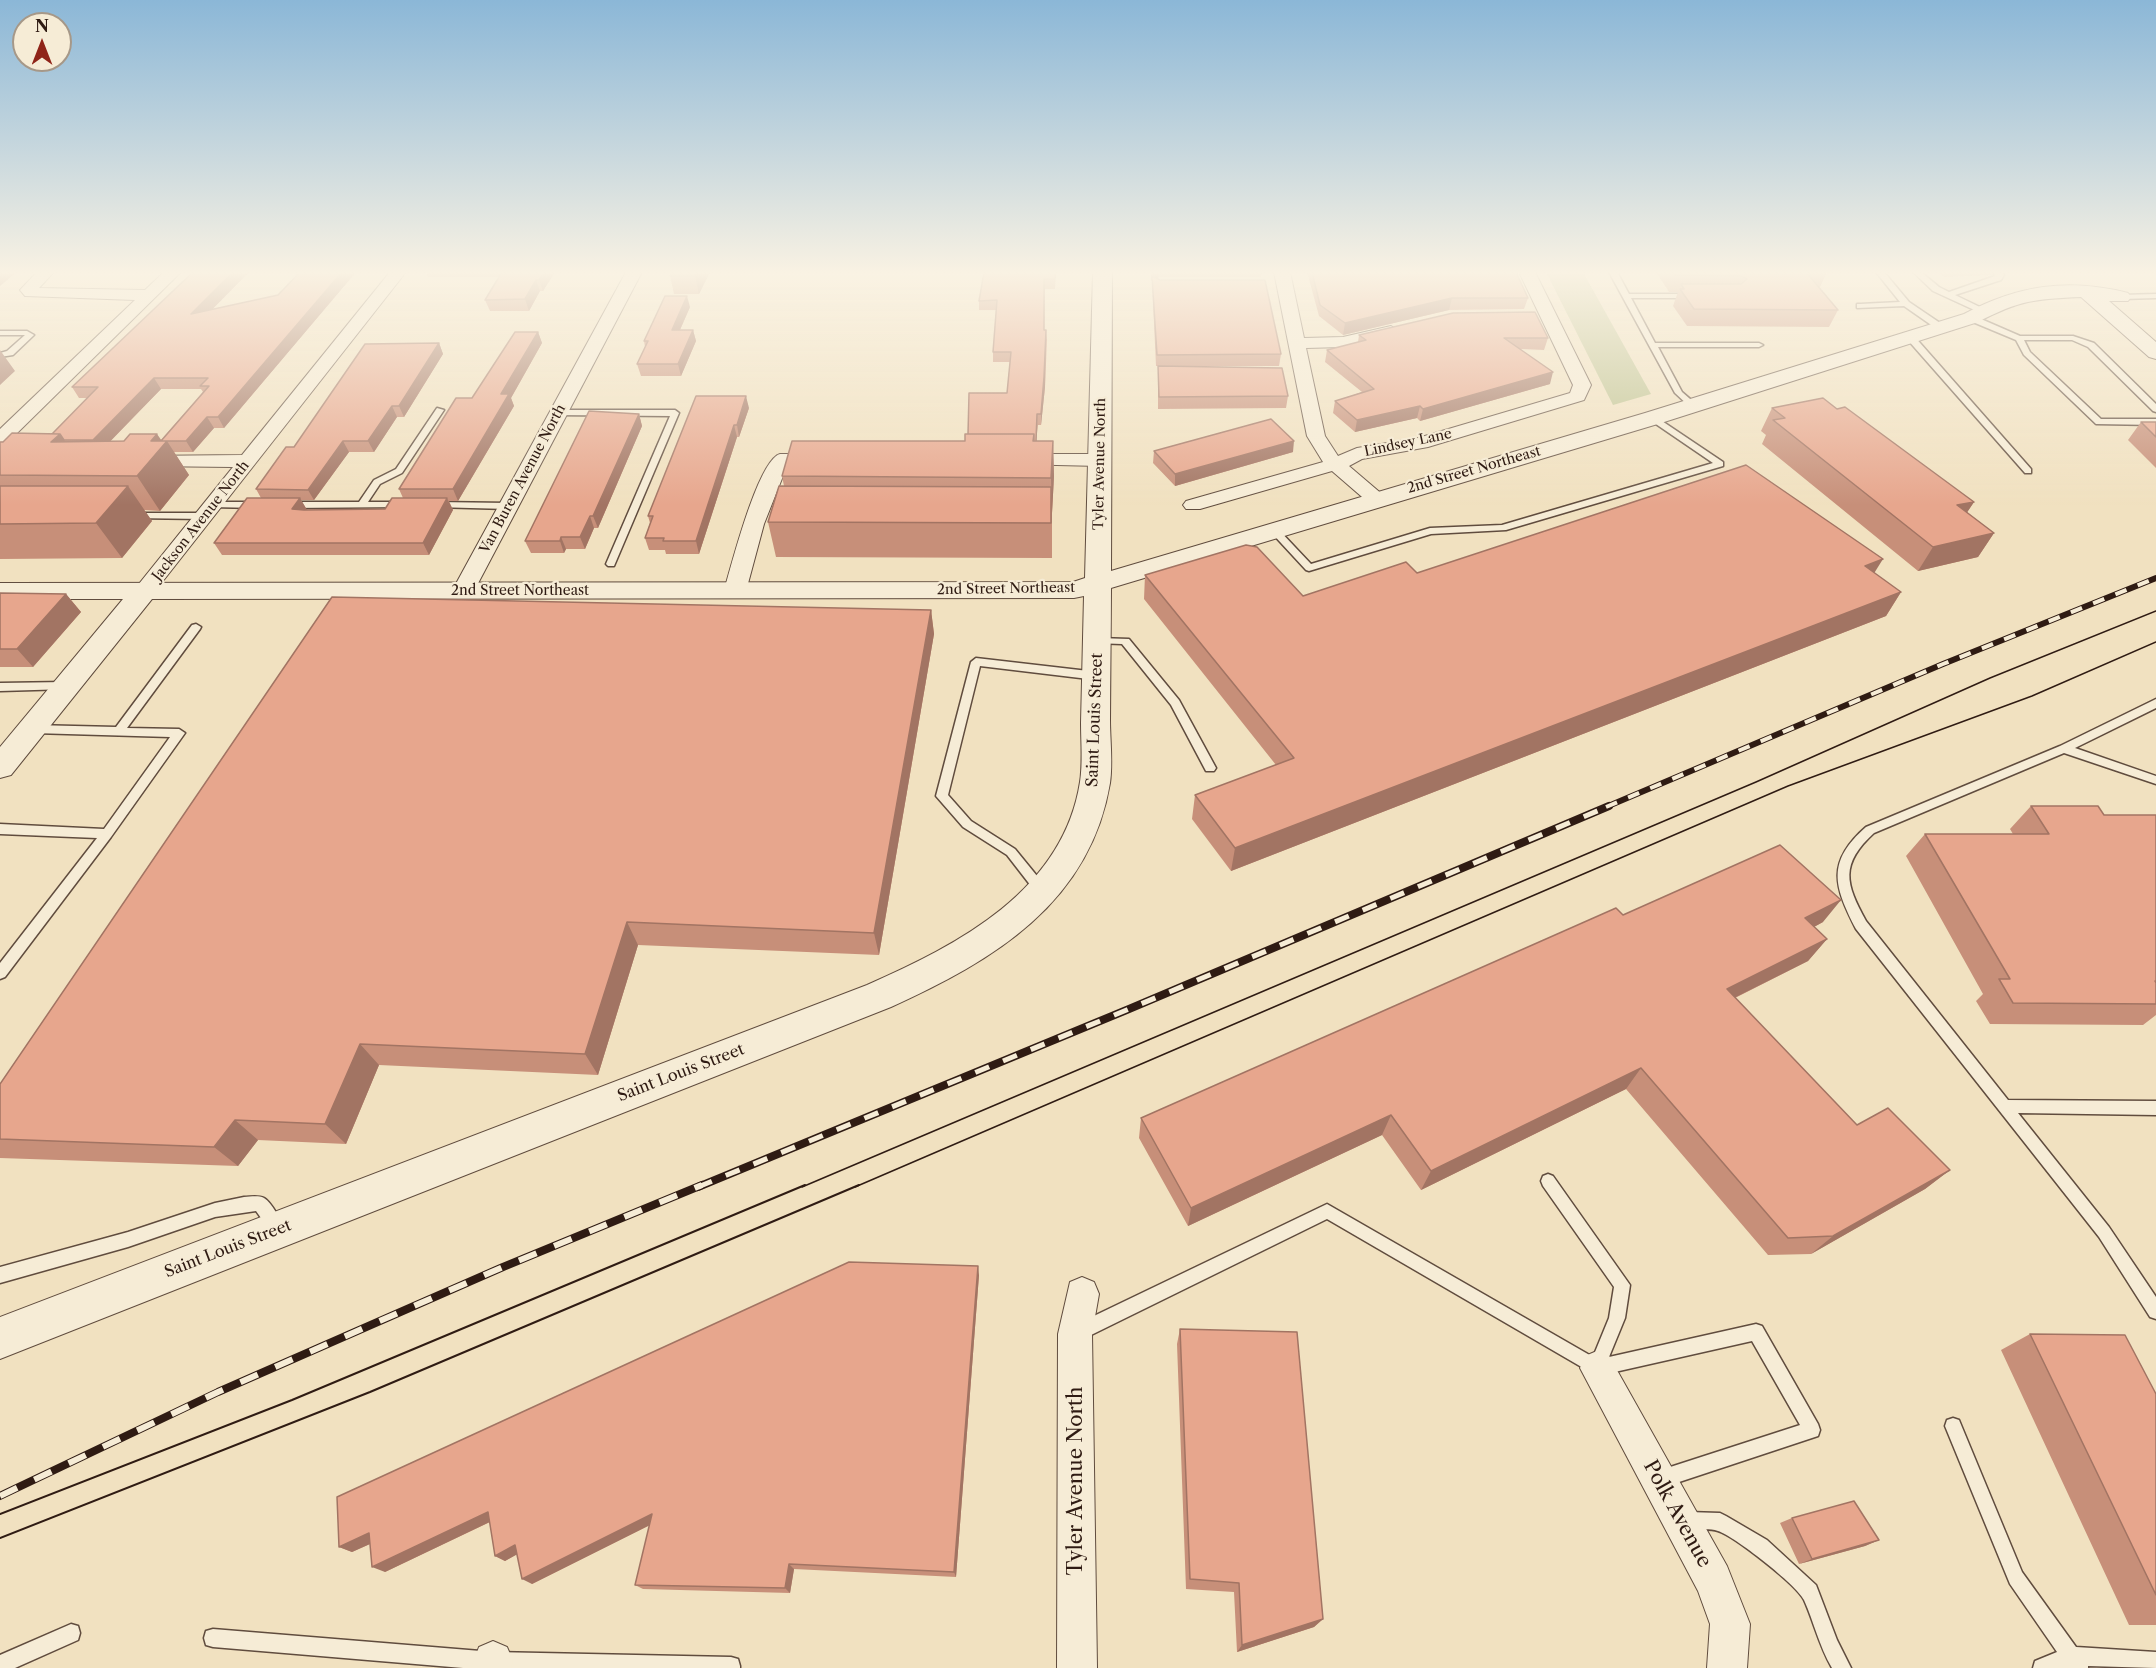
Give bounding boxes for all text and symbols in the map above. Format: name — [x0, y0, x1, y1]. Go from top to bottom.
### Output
north arrow — [12, 12, 72, 72]
text: N — [35, 16, 49, 36]
street label: Tyler Avenue North — [1090, 398, 1110, 530]
street label: Van Buren Avenue North — [477, 402, 569, 556]
street label: Lindsey Lane — [1363, 426, 1453, 460]
street label: 2nd Street Northeast — [1405, 443, 1543, 497]
street label: Jackson Avenue North — [149, 458, 253, 584]
street label: 2nd Street Northeast — [937, 579, 1075, 599]
street label: 2nd Street Northeast — [451, 583, 589, 599]
street label: Saint Louis Street — [1083, 653, 1107, 787]
street label: Saint Louis Street — [615, 1040, 747, 1106]
street label: Saint Louis Street — [162, 1216, 294, 1282]
street label: Tyler Avenue North — [1064, 1387, 1088, 1575]
street label: Polk Avenue — [1638, 1456, 1716, 1572]

